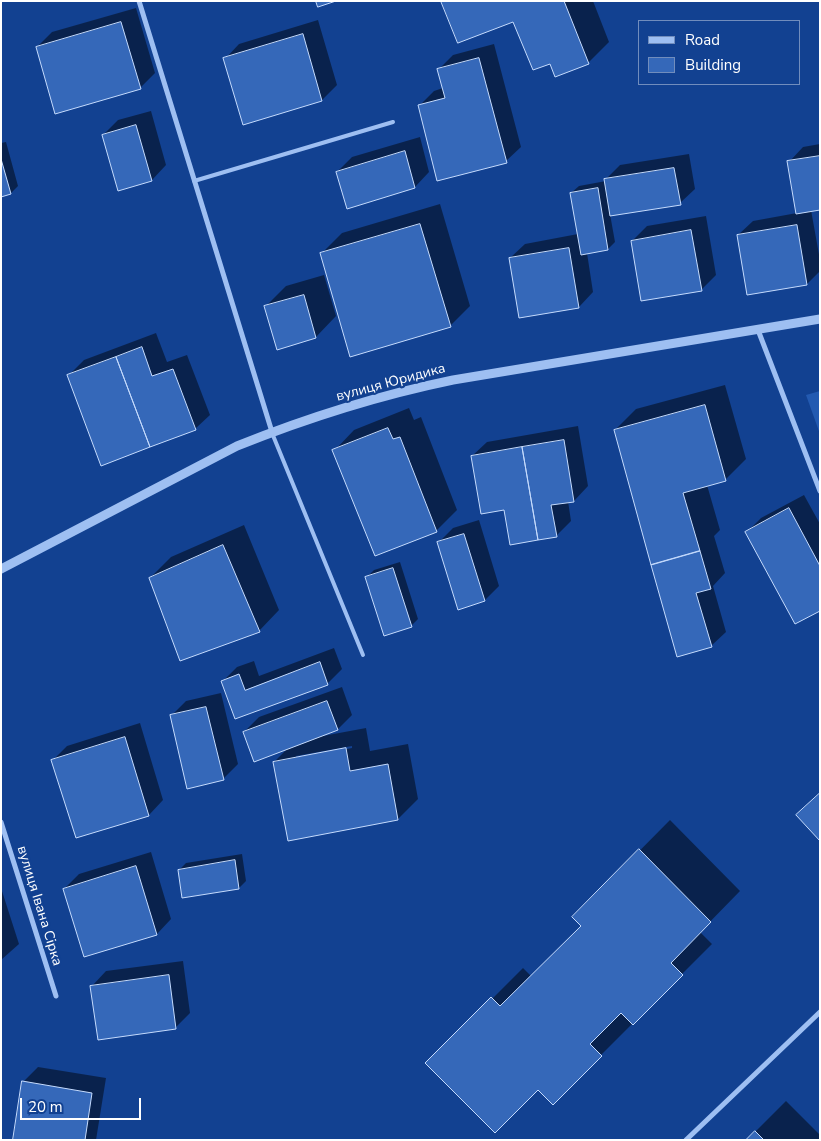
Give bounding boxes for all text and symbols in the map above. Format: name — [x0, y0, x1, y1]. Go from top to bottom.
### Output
legend — [638, 20, 801, 85]
text: Road — [685, 30, 720, 50]
text: Building — [685, 55, 741, 75]
street label: вулиця Юридика — [335, 360, 447, 406]
street label: вулиця Івана Сірка — [13, 844, 65, 968]
scale bar — [22, 1088, 144, 1120]
text: 20 m — [28, 1097, 63, 1117]

